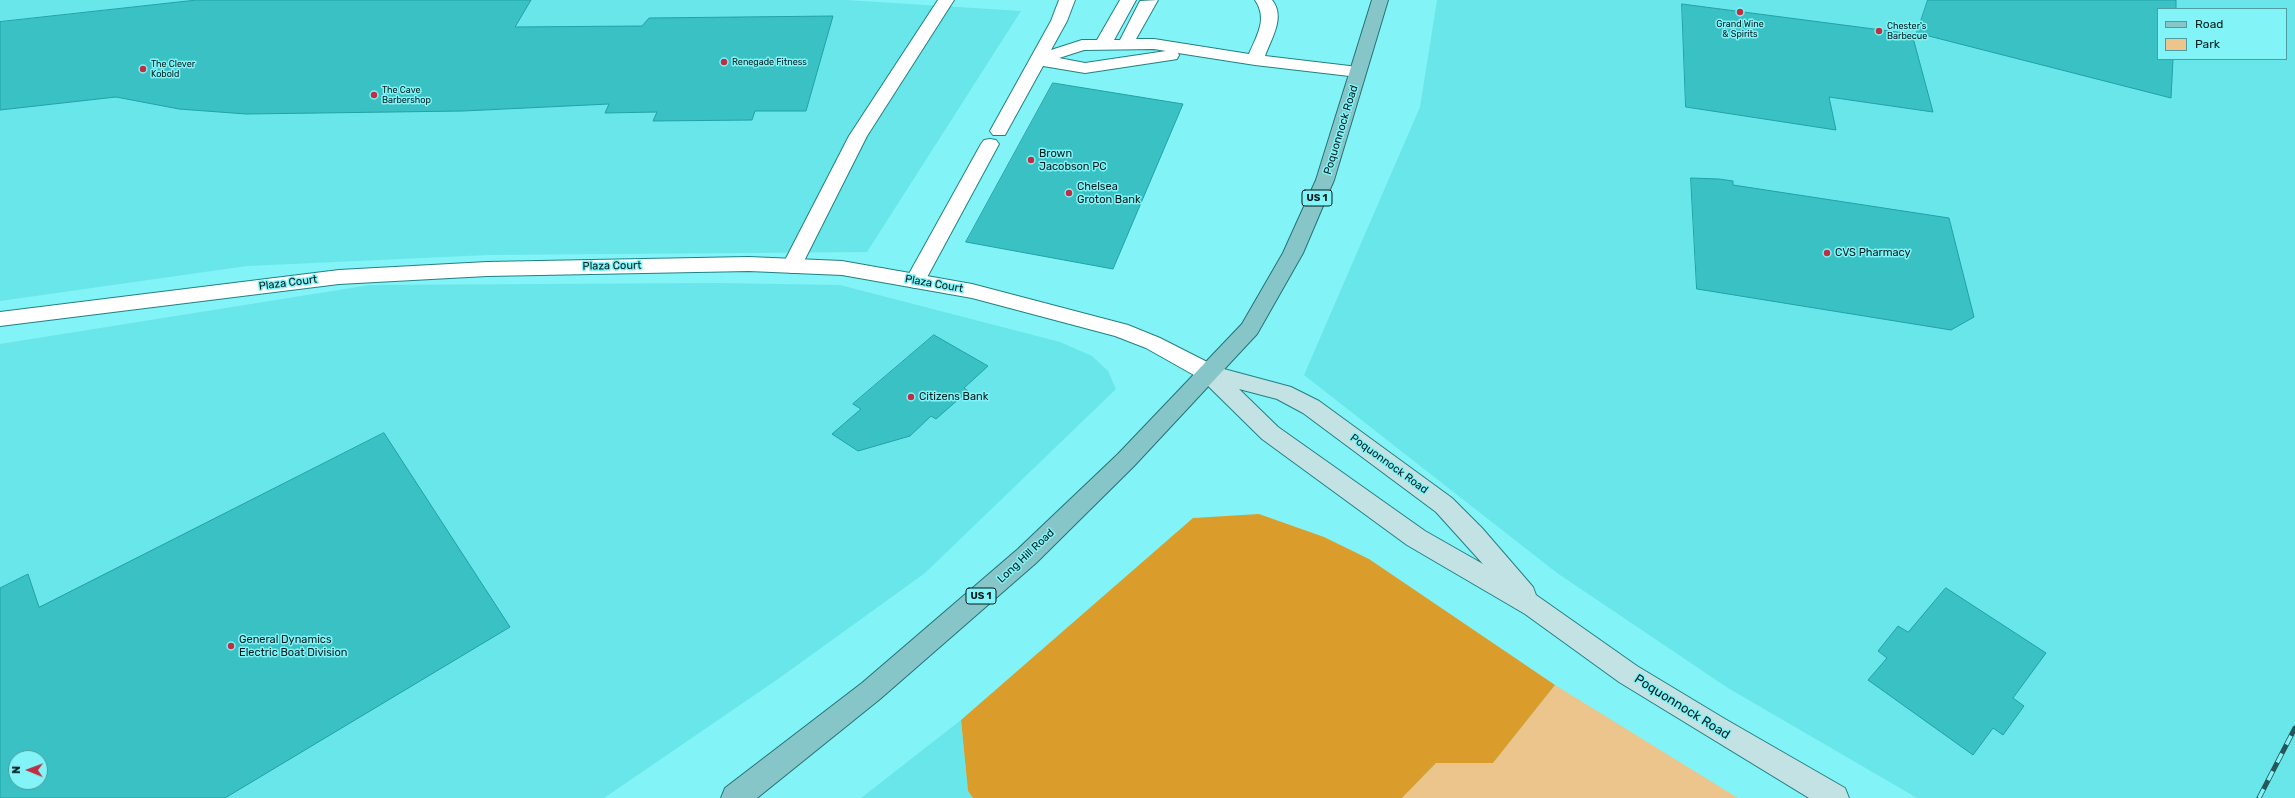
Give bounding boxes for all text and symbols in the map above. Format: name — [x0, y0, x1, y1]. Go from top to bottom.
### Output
marker: Grand Wine & Spirits — [1735, 7, 1745, 17]
legend — [2157, 8, 2287, 60]
text: Road — [2195, 17, 2223, 31]
place label: Grand Wine & Spirits — [1716, 19, 1764, 40]
place label: Chester's Barbecue — [1887, 21, 1927, 42]
marker: Chester's Barbecue — [1874, 26, 1884, 36]
text: Park — [2195, 37, 2220, 51]
marker: Renegade Fitness — [719, 57, 729, 67]
place label: Renegade Fitness — [732, 57, 807, 67]
place label: The Clever Kobold — [151, 59, 195, 80]
marker: The Clever Kobold — [138, 64, 148, 74]
street label: Poquonnock Road — [1321, 84, 1361, 176]
place label: The Cave Barbershop — [382, 85, 431, 106]
marker: The Cave Barbershop — [369, 90, 379, 100]
place label: Brown Jacobson PC — [1039, 147, 1107, 173]
marker: Brown Jacobson PC — [1026, 155, 1036, 165]
place label: Chelsea Groton Bank — [1077, 180, 1141, 206]
marker: Chelsea Groton Bank — [1064, 188, 1074, 198]
road number: US 1 — [1302, 190, 1332, 206]
place label: CVS Pharmacy — [1835, 246, 1910, 260]
marker: CVS Pharmacy — [1822, 248, 1832, 258]
street label: Plaza Court — [582, 259, 642, 273]
street label: Plaza Court — [904, 272, 964, 296]
street label: Plaza Court — [258, 273, 318, 293]
place label: Citizens Bank — [919, 390, 988, 404]
marker: Citizens Bank — [906, 392, 916, 402]
street label: Poquonnock Road — [1348, 431, 1430, 497]
street label: Long Hill Road — [995, 526, 1057, 586]
road number: US 1 — [966, 588, 996, 604]
place label: General Dynamics Electric Boat Division — [239, 633, 347, 659]
marker: General Dynamics Electric Boat Division — [226, 641, 236, 651]
street label: Poquonnock Road — [1631, 671, 1733, 743]
north arrow — [8, 750, 48, 790]
text: N — [10, 766, 23, 774]

